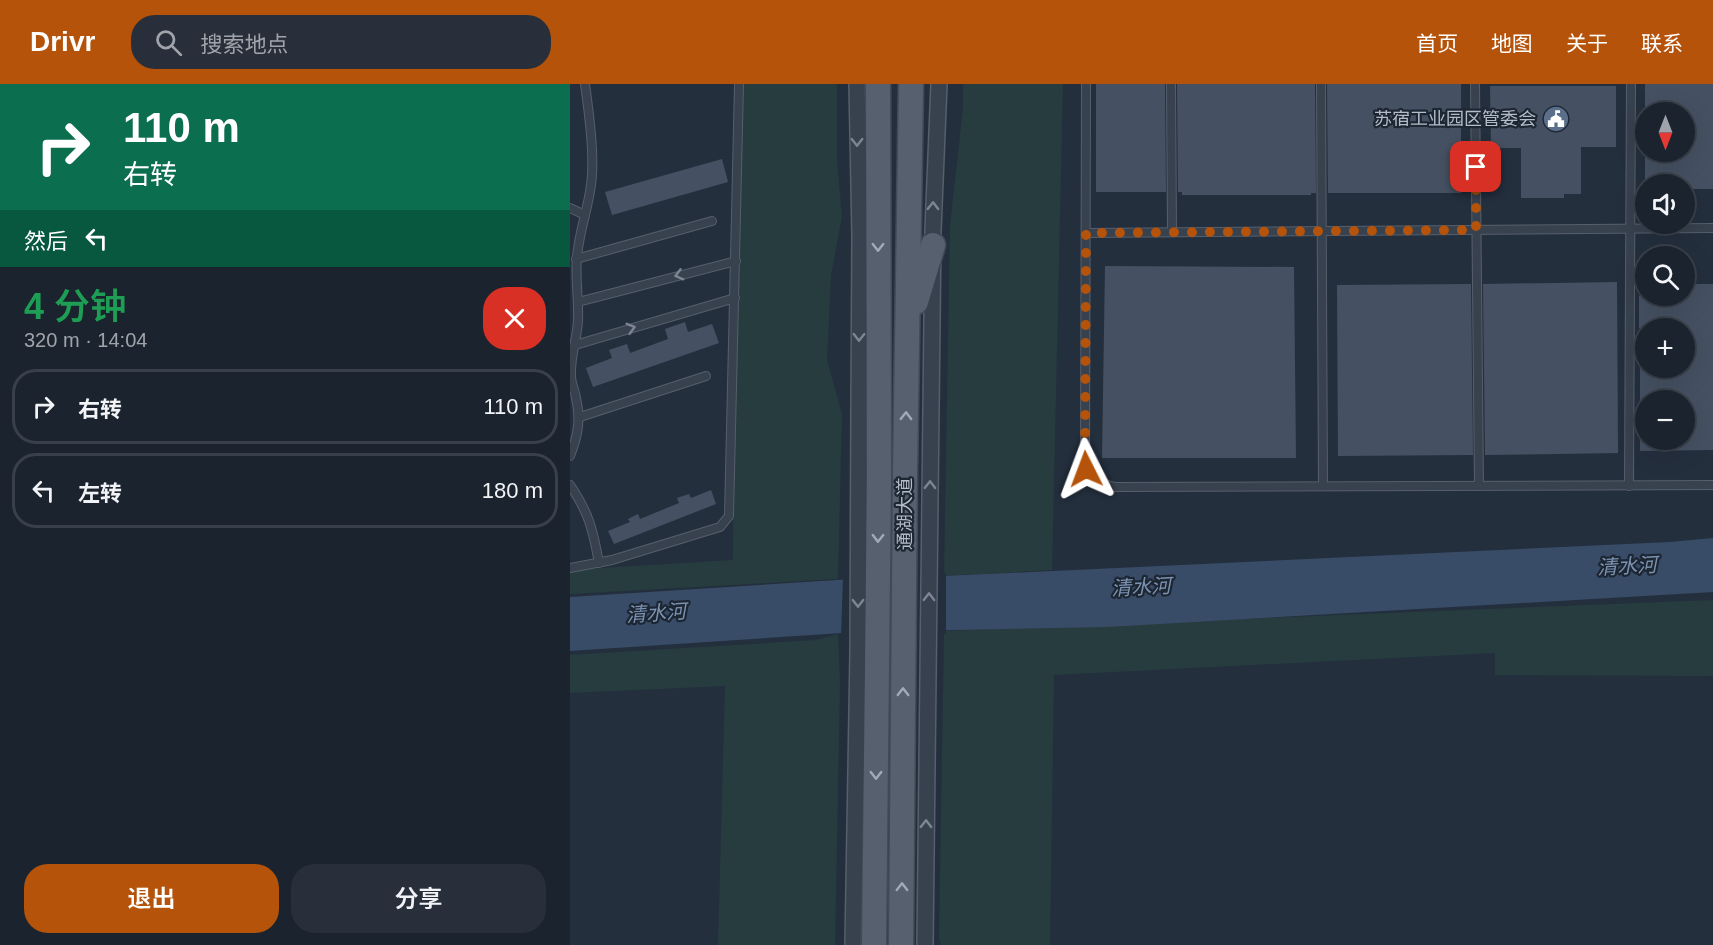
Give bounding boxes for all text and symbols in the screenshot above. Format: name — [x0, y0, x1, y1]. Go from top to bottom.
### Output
search box — [131, 15, 551, 69]
text: Drivr — [30, 26, 95, 57]
icon: search — [152, 26, 185, 59]
text: 搜索地点 — [200, 32, 288, 57]
text: 首页 — [1416, 32, 1458, 55]
text: 地图 — [1491, 32, 1533, 55]
text: 关于 — [1566, 32, 1608, 55]
text: 联系 — [1641, 32, 1683, 55]
north arrow — [1635, 102, 1695, 162]
map controls — [1635, 102, 1695, 450]
text: 110 m — [123, 104, 240, 151]
public building icon: 苏宿工业园区管委会 — [1541, 104, 1571, 134]
icon: right — [24, 108, 102, 186]
place label: 苏宿工业园区管委会 — [1374, 109, 1536, 129]
one-way arrow — [851, 138, 863, 147]
pin — [1450, 141, 1501, 192]
icon: arrive — [1459, 150, 1492, 183]
text: 右转 — [123, 160, 177, 190]
button: sound — [1635, 174, 1695, 234]
one-way arrow — [927, 202, 940, 211]
icon: left — [80, 222, 113, 255]
text: 然后 — [24, 229, 68, 254]
one-way arrow — [872, 243, 884, 252]
button: search — [1635, 246, 1695, 306]
one-way arrow — [674, 268, 684, 281]
text: 4 分钟 — [24, 286, 126, 327]
button: close — [483, 287, 546, 350]
button: + — [1635, 318, 1695, 378]
one-way arrow — [625, 323, 636, 335]
text: 320 m · 14:04 — [24, 329, 147, 351]
one-way arrow — [853, 333, 865, 342]
icon: right — [27, 390, 60, 423]
button: − — [1635, 390, 1695, 450]
text: 110 m — [483, 394, 543, 419]
text: 右转 — [78, 397, 122, 422]
one-way arrow — [900, 412, 912, 421]
position arrow — [1054, 437, 1118, 501]
icon: left — [27, 474, 60, 507]
text: 180 m — [482, 478, 543, 503]
street label: 通湖大道 — [895, 478, 915, 550]
text: 左转 — [78, 481, 122, 506]
one-way arrow — [924, 481, 936, 490]
one-way arrow — [872, 533, 885, 542]
water label: 清水河 — [1596, 553, 1662, 579]
water label: 清水河 — [1110, 574, 1176, 600]
one-way arrow — [923, 592, 935, 601]
one-way arrow — [852, 598, 864, 607]
water label: 清水河 — [625, 600, 691, 626]
one-way arrow — [897, 687, 910, 696]
one-way arrow — [870, 770, 882, 779]
one-way arrow — [920, 819, 933, 828]
button: 退出 — [24, 864, 279, 933]
button: 分享 — [291, 864, 546, 933]
one-way arrow — [896, 882, 908, 891]

